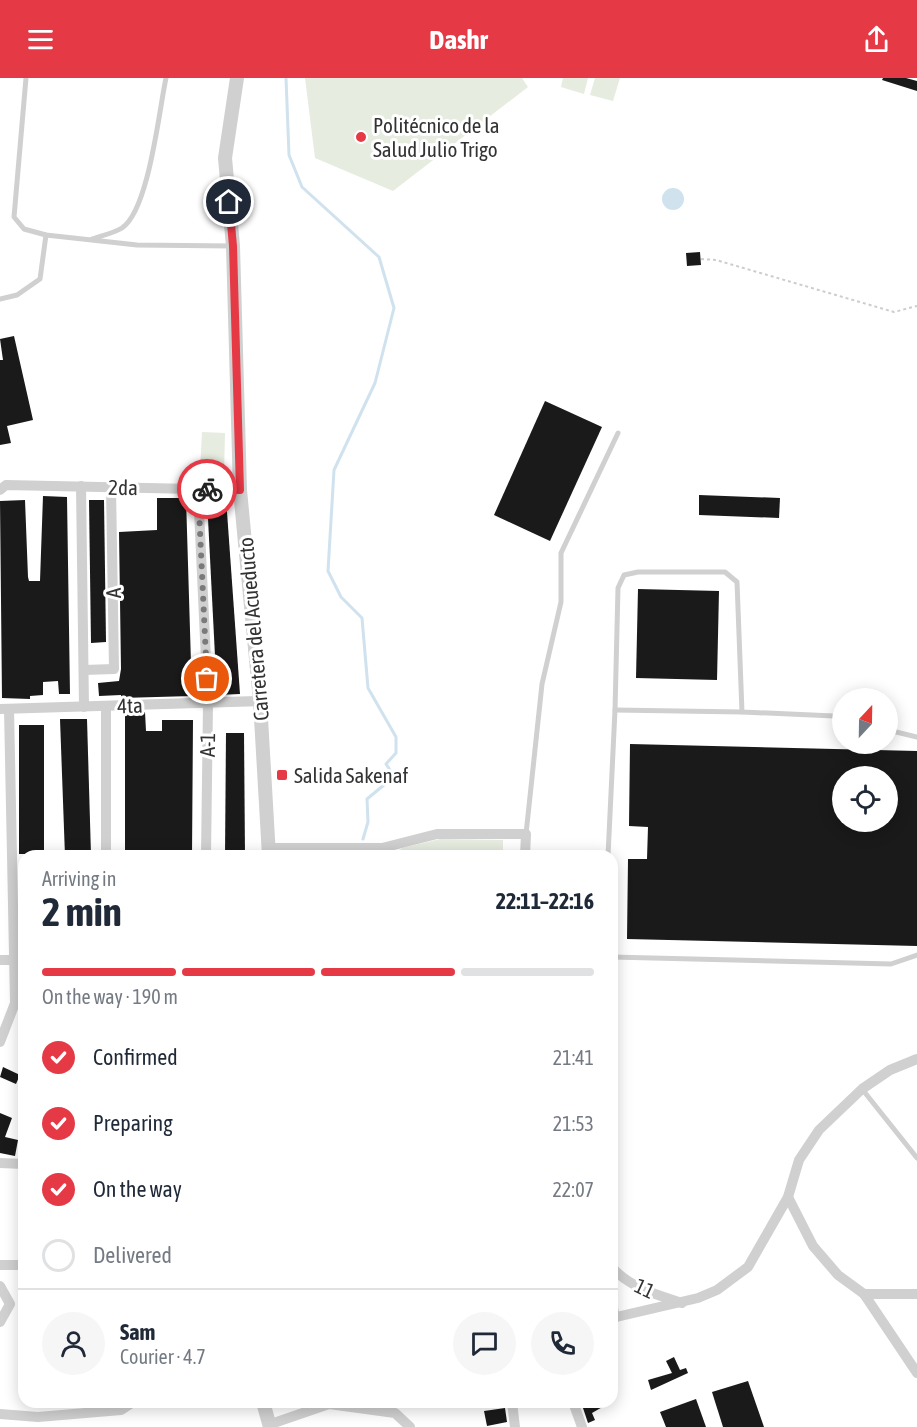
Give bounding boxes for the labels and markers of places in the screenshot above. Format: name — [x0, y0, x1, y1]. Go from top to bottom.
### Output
place label: Politécnico de la Salud Julio Trigo — [373, 113, 500, 161]
marker: Politécnico de la Salud Julio Trigo — [354, 130, 368, 144]
pin — [203, 176, 254, 227]
pin — [181, 653, 232, 704]
place label: Salida Sakenaf — [294, 763, 408, 787]
marker: Salida Sakenaf — [275, 768, 289, 782]

